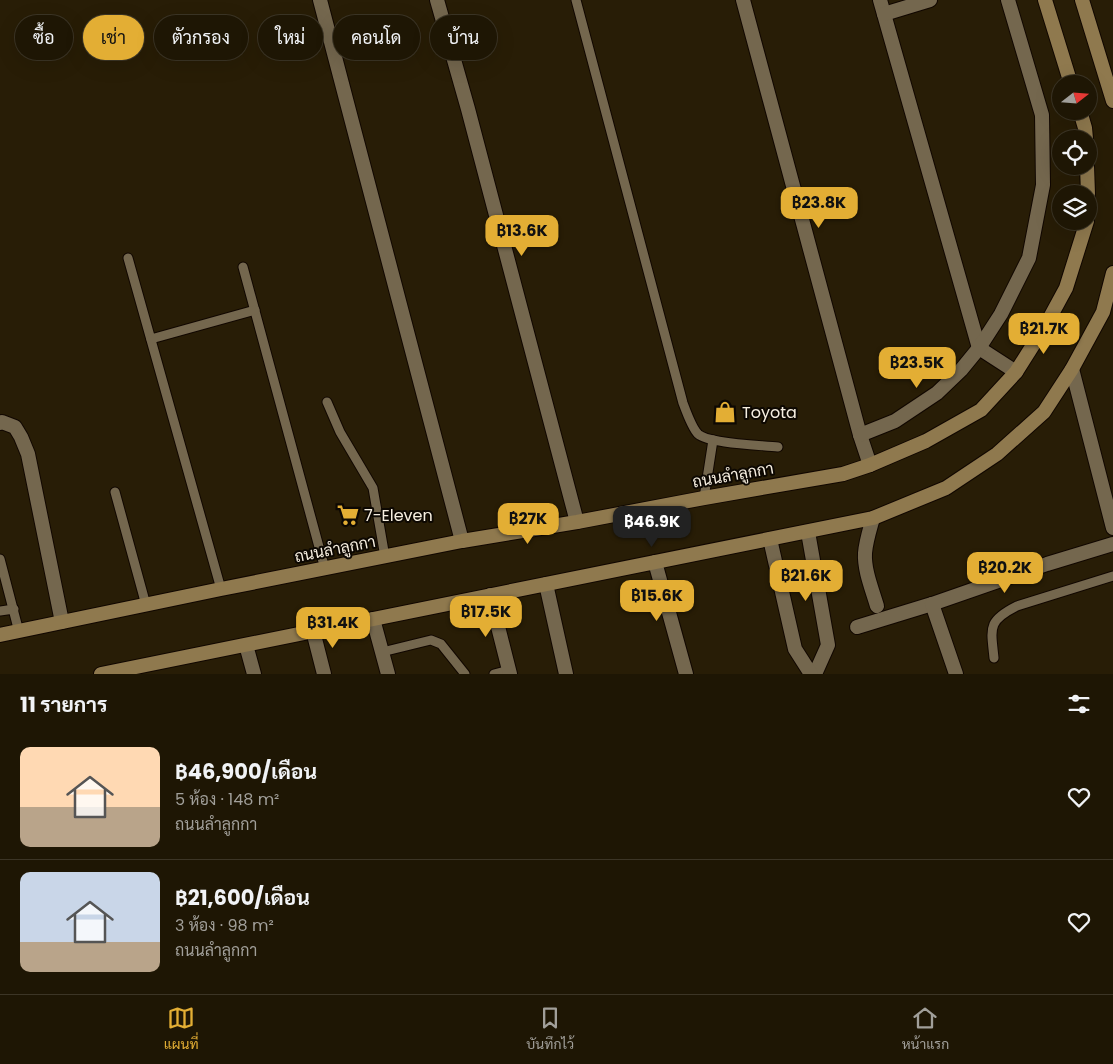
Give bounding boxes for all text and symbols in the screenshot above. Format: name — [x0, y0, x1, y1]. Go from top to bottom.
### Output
chip: ซื้อ — [15, 15, 73, 60]
chip: เช่า — [83, 15, 144, 60]
chip: ตัวกรอง — [154, 15, 248, 60]
chip: ใหม่ — [258, 15, 323, 60]
chip: คอนโด — [333, 15, 420, 60]
chip: บ้าน — [430, 15, 497, 60]
north arrow — [1052, 75, 1098, 120]
map controls — [1052, 75, 1097, 230]
button: locate — [1052, 130, 1097, 175]
button: layers — [1052, 185, 1097, 230]
pin: ฿23.8K — [778, 186, 860, 229]
text: ฿23.8K — [792, 191, 846, 214]
pin: ฿13.6K — [481, 214, 563, 257]
text: ฿13.6K — [496, 219, 548, 242]
pin: ฿21.7K — [1003, 312, 1085, 355]
text: ฿21.7K — [1019, 317, 1069, 340]
pin: ฿23.5K — [876, 346, 958, 389]
text: ฿23.5K — [890, 351, 944, 374]
shop icon: Toyota — [712, 399, 738, 425]
place label: Toyota — [742, 401, 797, 424]
street label: ถนนลำลูกกา — [691, 457, 775, 493]
supermarket icon: 7-Eleven — [335, 502, 361, 528]
pin: ฿27K — [498, 502, 558, 545]
place label: 7-Eleven — [364, 504, 433, 527]
pin: ฿46.9K — [611, 506, 693, 548]
text: ฿27K — [509, 507, 547, 530]
text: ฿46.9K — [624, 510, 680, 533]
street label: ถนนลำลูกกา — [292, 530, 378, 568]
pin: ฿20.2K — [964, 552, 1046, 594]
text: ฿20.2K — [978, 556, 1032, 579]
pin: ฿21.6K — [765, 560, 847, 602]
text: ฿21.6K — [781, 564, 831, 587]
pin: ฿15.6K — [616, 580, 698, 622]
text: ฿15.6K — [631, 584, 683, 607]
pin: ฿17.5K — [445, 596, 527, 638]
text: ฿17.5K — [461, 600, 511, 623]
pin: ฿31.4K — [292, 606, 374, 649]
text: ฿31.4K — [307, 611, 359, 634]
text: 11 รายการ — [20, 690, 107, 719]
icon: filters — [1065, 690, 1093, 718]
text: ฿46,900/เดือน — [175, 757, 317, 786]
icon: home — [60, 767, 120, 827]
icon: heart — [1065, 783, 1093, 811]
text: 5 ห้อง · 148 m² — [175, 788, 279, 811]
text: ถนนลำลูกกา — [175, 813, 257, 836]
text: ฿21,600/เดือน — [175, 883, 310, 912]
icon: home — [60, 892, 120, 952]
icon: heart — [1065, 908, 1093, 936]
text: 3 ห้อง · 98 m² — [175, 914, 274, 937]
text: ถนนลำลูกกา — [175, 939, 257, 962]
tab: แผนที่ — [164, 1004, 199, 1055]
tab: บันทึกไว้ — [526, 1004, 574, 1055]
tab: หน้าแรก — [902, 1004, 949, 1055]

